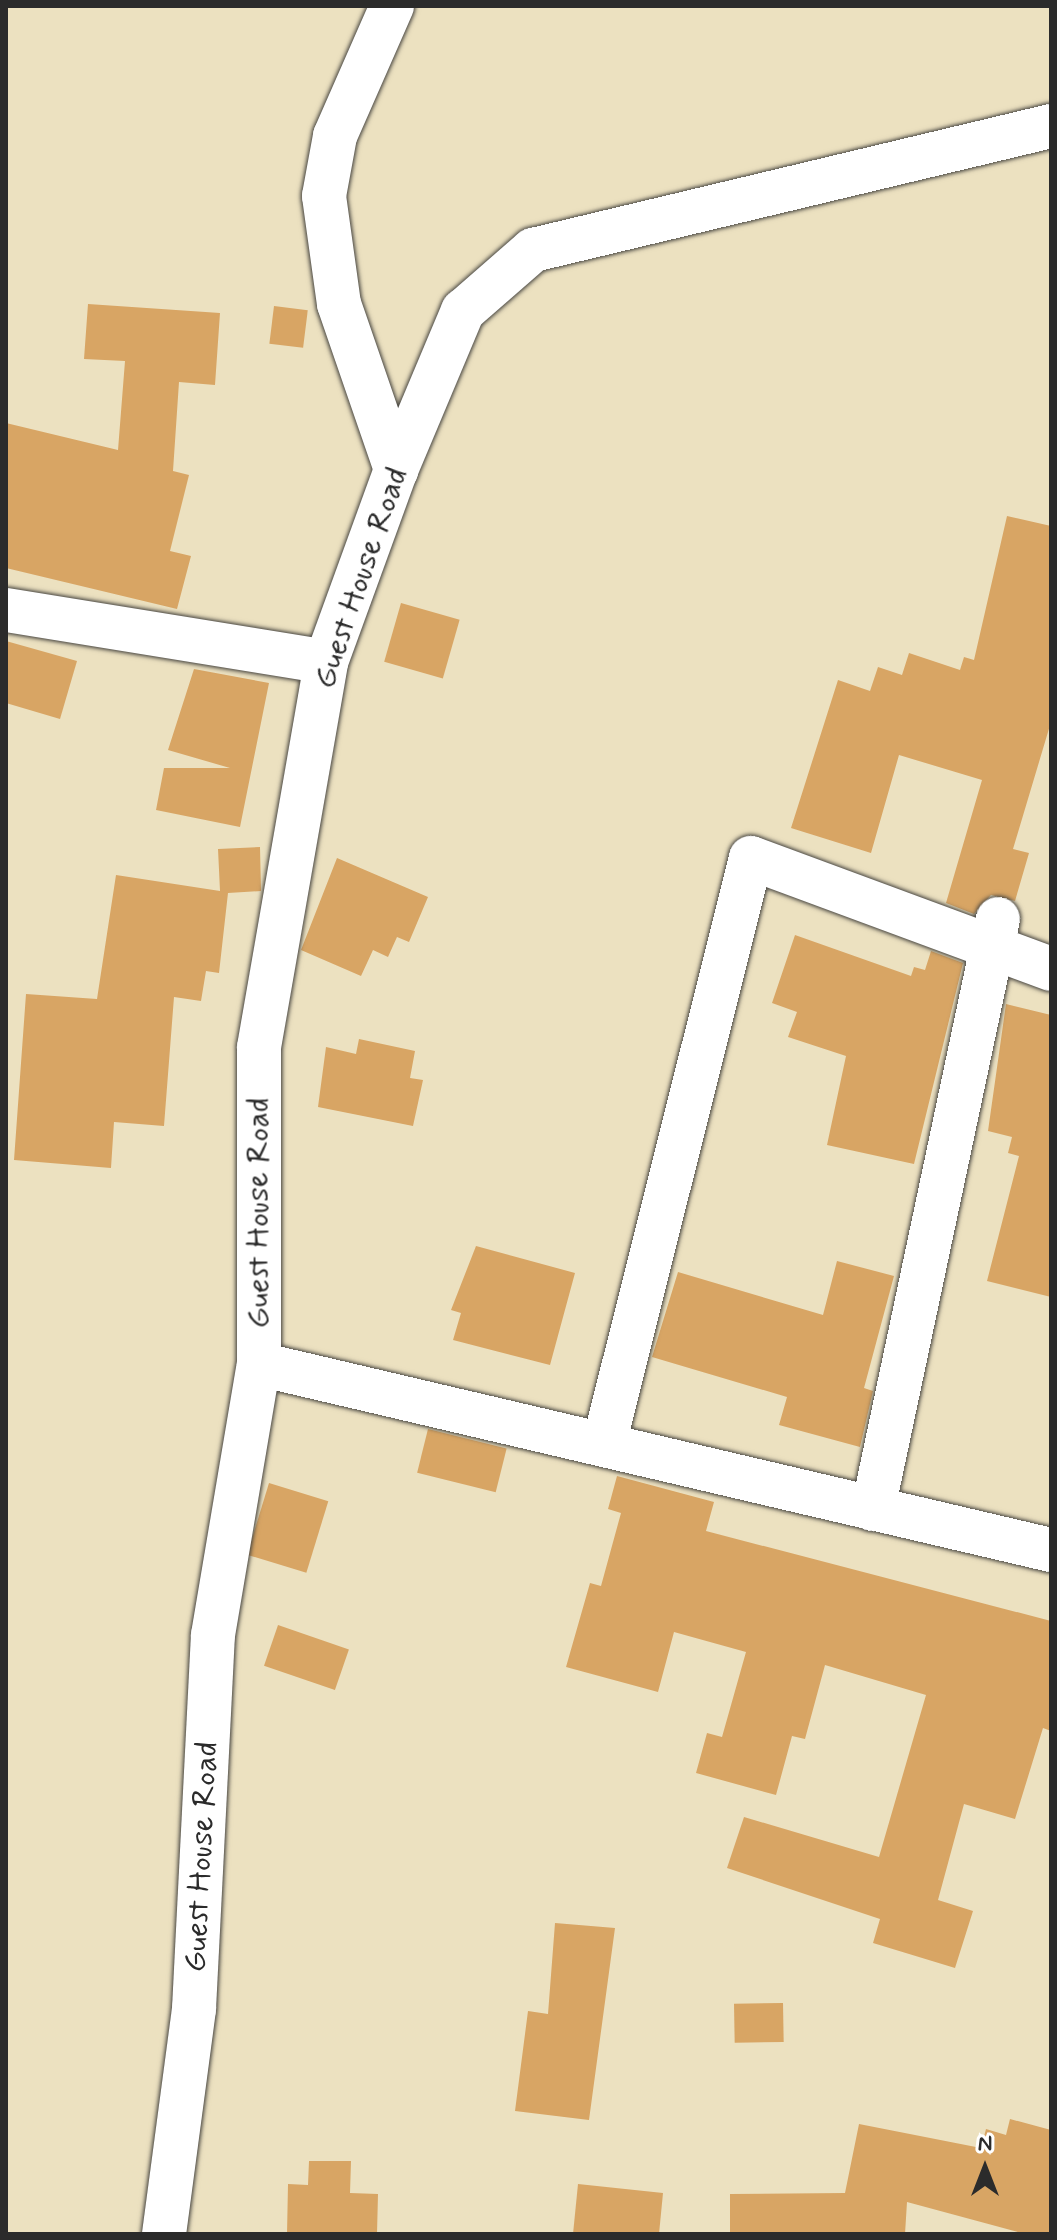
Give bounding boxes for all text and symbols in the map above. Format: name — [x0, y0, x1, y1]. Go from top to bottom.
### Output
street label: Guest House Road — [306, 463, 416, 693]
street label: Guest House Road — [240, 1098, 278, 1328]
street label: Guest House Road — [177, 1742, 227, 1972]
north arrow — [945, 2128, 1025, 2208]
text: N — [978, 2130, 992, 2158]

